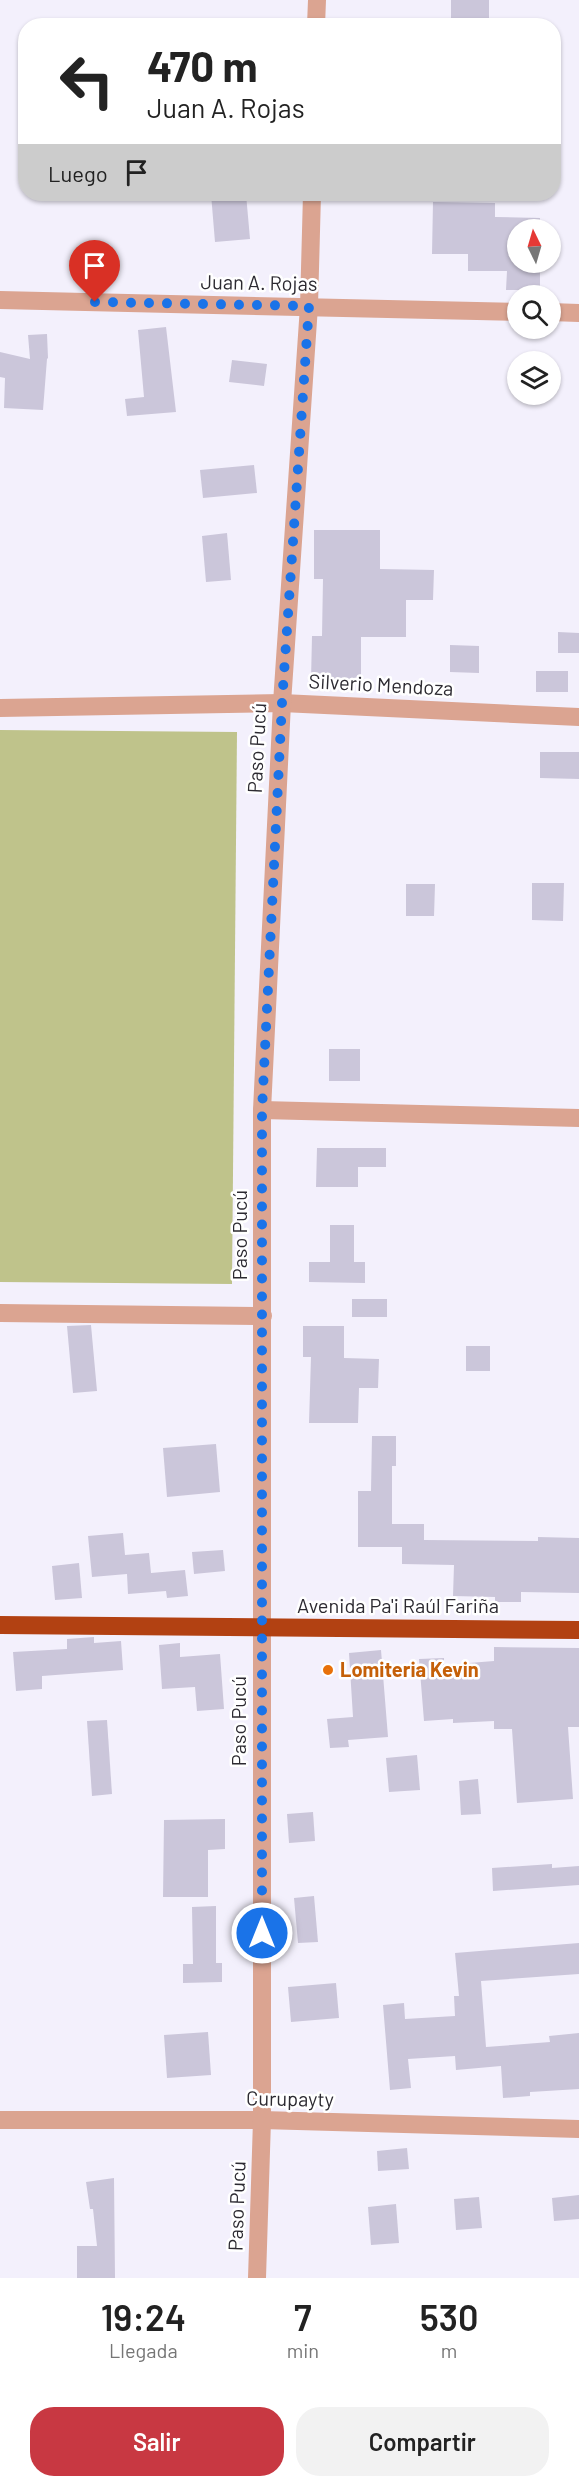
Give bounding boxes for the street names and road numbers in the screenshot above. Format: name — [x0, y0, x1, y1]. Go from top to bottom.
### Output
street label: Juan A. Rojas — [200, 269, 318, 295]
street label: Silverio Mendoza — [308, 668, 454, 700]
street label: Paso Pucú — [242, 702, 270, 794]
street label: Paso Pucú — [227, 1190, 251, 1280]
street label: Avenida Pa'i Raúl Fariña — [297, 1593, 499, 1617]
street label: Paso Pucú — [226, 1676, 250, 1766]
street label: Curupayty — [246, 2085, 334, 2111]
street label: Paso Pucú — [222, 2160, 250, 2251]

